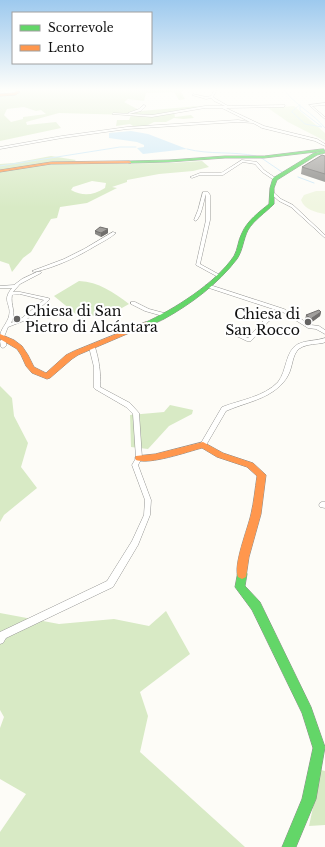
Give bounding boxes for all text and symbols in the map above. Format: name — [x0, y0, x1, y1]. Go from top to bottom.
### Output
legend — [12, 12, 152, 64]
text: Scorrevole — [48, 20, 114, 35]
text: Lento — [48, 40, 84, 55]
place label: Chiesa di San Pietro di Alcántara — [25, 302, 158, 336]
place label: Chiesa di San Rocco — [225, 305, 300, 339]
marker: Chiesa di San Pietro di Alcántara — [12, 314, 22, 324]
marker: Chiesa di San Rocco — [303, 317, 313, 327]

